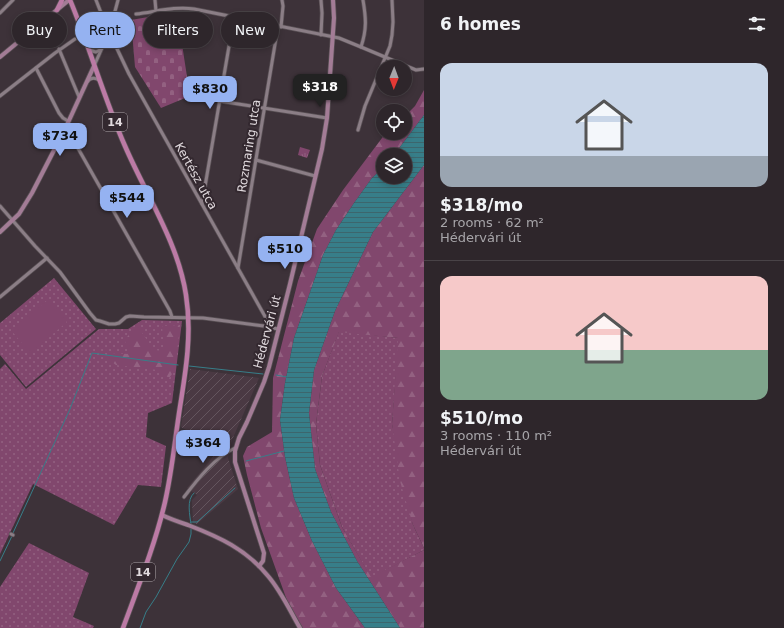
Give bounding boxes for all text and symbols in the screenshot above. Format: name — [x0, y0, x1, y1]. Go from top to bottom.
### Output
chip: Buy — [12, 12, 67, 48]
chip: Rent — [75, 12, 135, 48]
chip: Filters — [143, 12, 213, 48]
chip: New — [221, 12, 279, 48]
icon: filters — [746, 13, 768, 35]
text: 6 homes — [440, 14, 521, 34]
north arrow — [376, 60, 412, 96]
map controls — [376, 60, 412, 184]
pin: $318 — [296, 74, 344, 108]
pin: $830 — [186, 76, 234, 110]
text: $318 — [302, 79, 338, 94]
text: $830 — [192, 81, 228, 96]
icon: home — [568, 89, 640, 161]
street label: Rozmaring utca — [235, 98, 263, 194]
button: locate — [376, 104, 412, 140]
road number: 14 — [103, 113, 127, 131]
pin: $734 — [36, 123, 84, 157]
text: $734 — [42, 128, 78, 143]
street label: Kertész utca — [172, 140, 220, 212]
button: layers — [376, 148, 412, 184]
pin: $544 — [103, 185, 151, 219]
text: $544 — [109, 190, 145, 205]
text: $318/mo — [440, 195, 523, 215]
text: 2 rooms · 62 m² — [440, 215, 544, 230]
text: Hédervári út — [440, 230, 521, 245]
pin: $510 — [261, 236, 309, 270]
text: $510 — [267, 241, 303, 256]
street label: Hédervári út — [251, 294, 284, 370]
icon: home — [568, 302, 640, 374]
text: $510/mo — [440, 408, 523, 428]
text: 3 rooms · 110 m² — [440, 428, 552, 443]
pin: $364 — [179, 430, 227, 464]
text: $364 — [185, 435, 221, 450]
text: Hédervári út — [440, 443, 521, 458]
road number: 14 — [131, 563, 155, 581]

